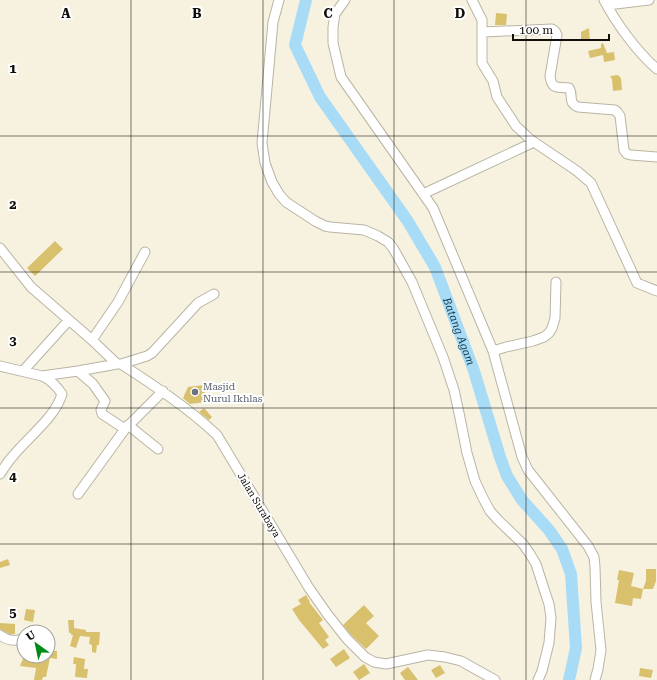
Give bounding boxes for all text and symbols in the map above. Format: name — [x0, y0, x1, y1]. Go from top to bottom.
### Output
text: A — [61, 6, 71, 21]
text: B — [192, 6, 202, 21]
text: C — [323, 6, 333, 21]
text: D — [455, 6, 465, 21]
scale bar — [513, 16, 609, 42]
text: 100 m — [519, 23, 553, 37]
text: 1 — [9, 61, 17, 76]
text: 2 — [9, 197, 17, 212]
water label: Batang Agam — [440, 295, 478, 367]
text: 3 — [9, 333, 17, 348]
place label: Masjid Nurul Ikhlas — [203, 381, 263, 404]
marker: Masjid Nurul Ikhlas — [190, 387, 200, 397]
text: 4 — [9, 469, 17, 484]
street label: Jalan Surabaya — [236, 471, 283, 540]
text: 5 — [9, 605, 17, 620]
north arrow — [16, 624, 56, 664]
text: U — [24, 628, 38, 644]

